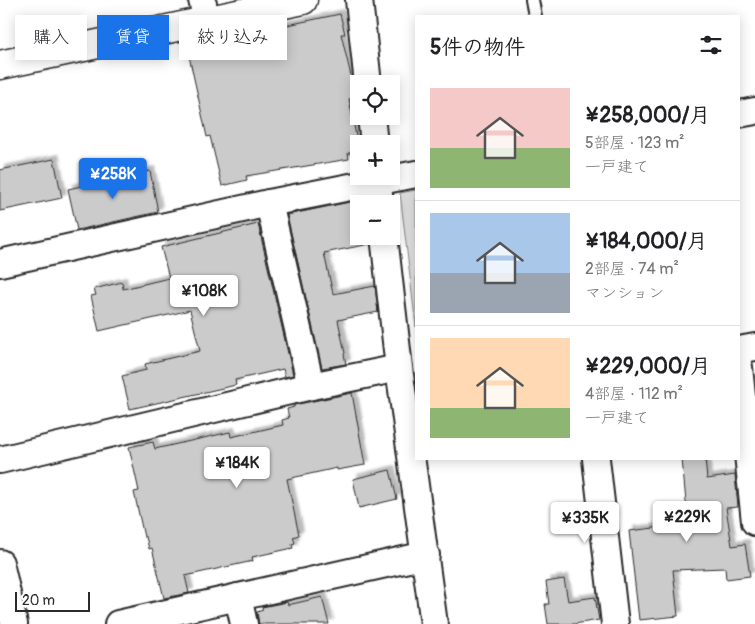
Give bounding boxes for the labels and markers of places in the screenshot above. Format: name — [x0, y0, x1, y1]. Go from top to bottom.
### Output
pin: ¥258K — [78, 158, 148, 200]
pin: ¥108K — [169, 274, 239, 317]
pin: ¥184K — [202, 446, 272, 489]
pin: ¥229K — [652, 500, 722, 543]
pin: ¥335K — [550, 502, 620, 544]

